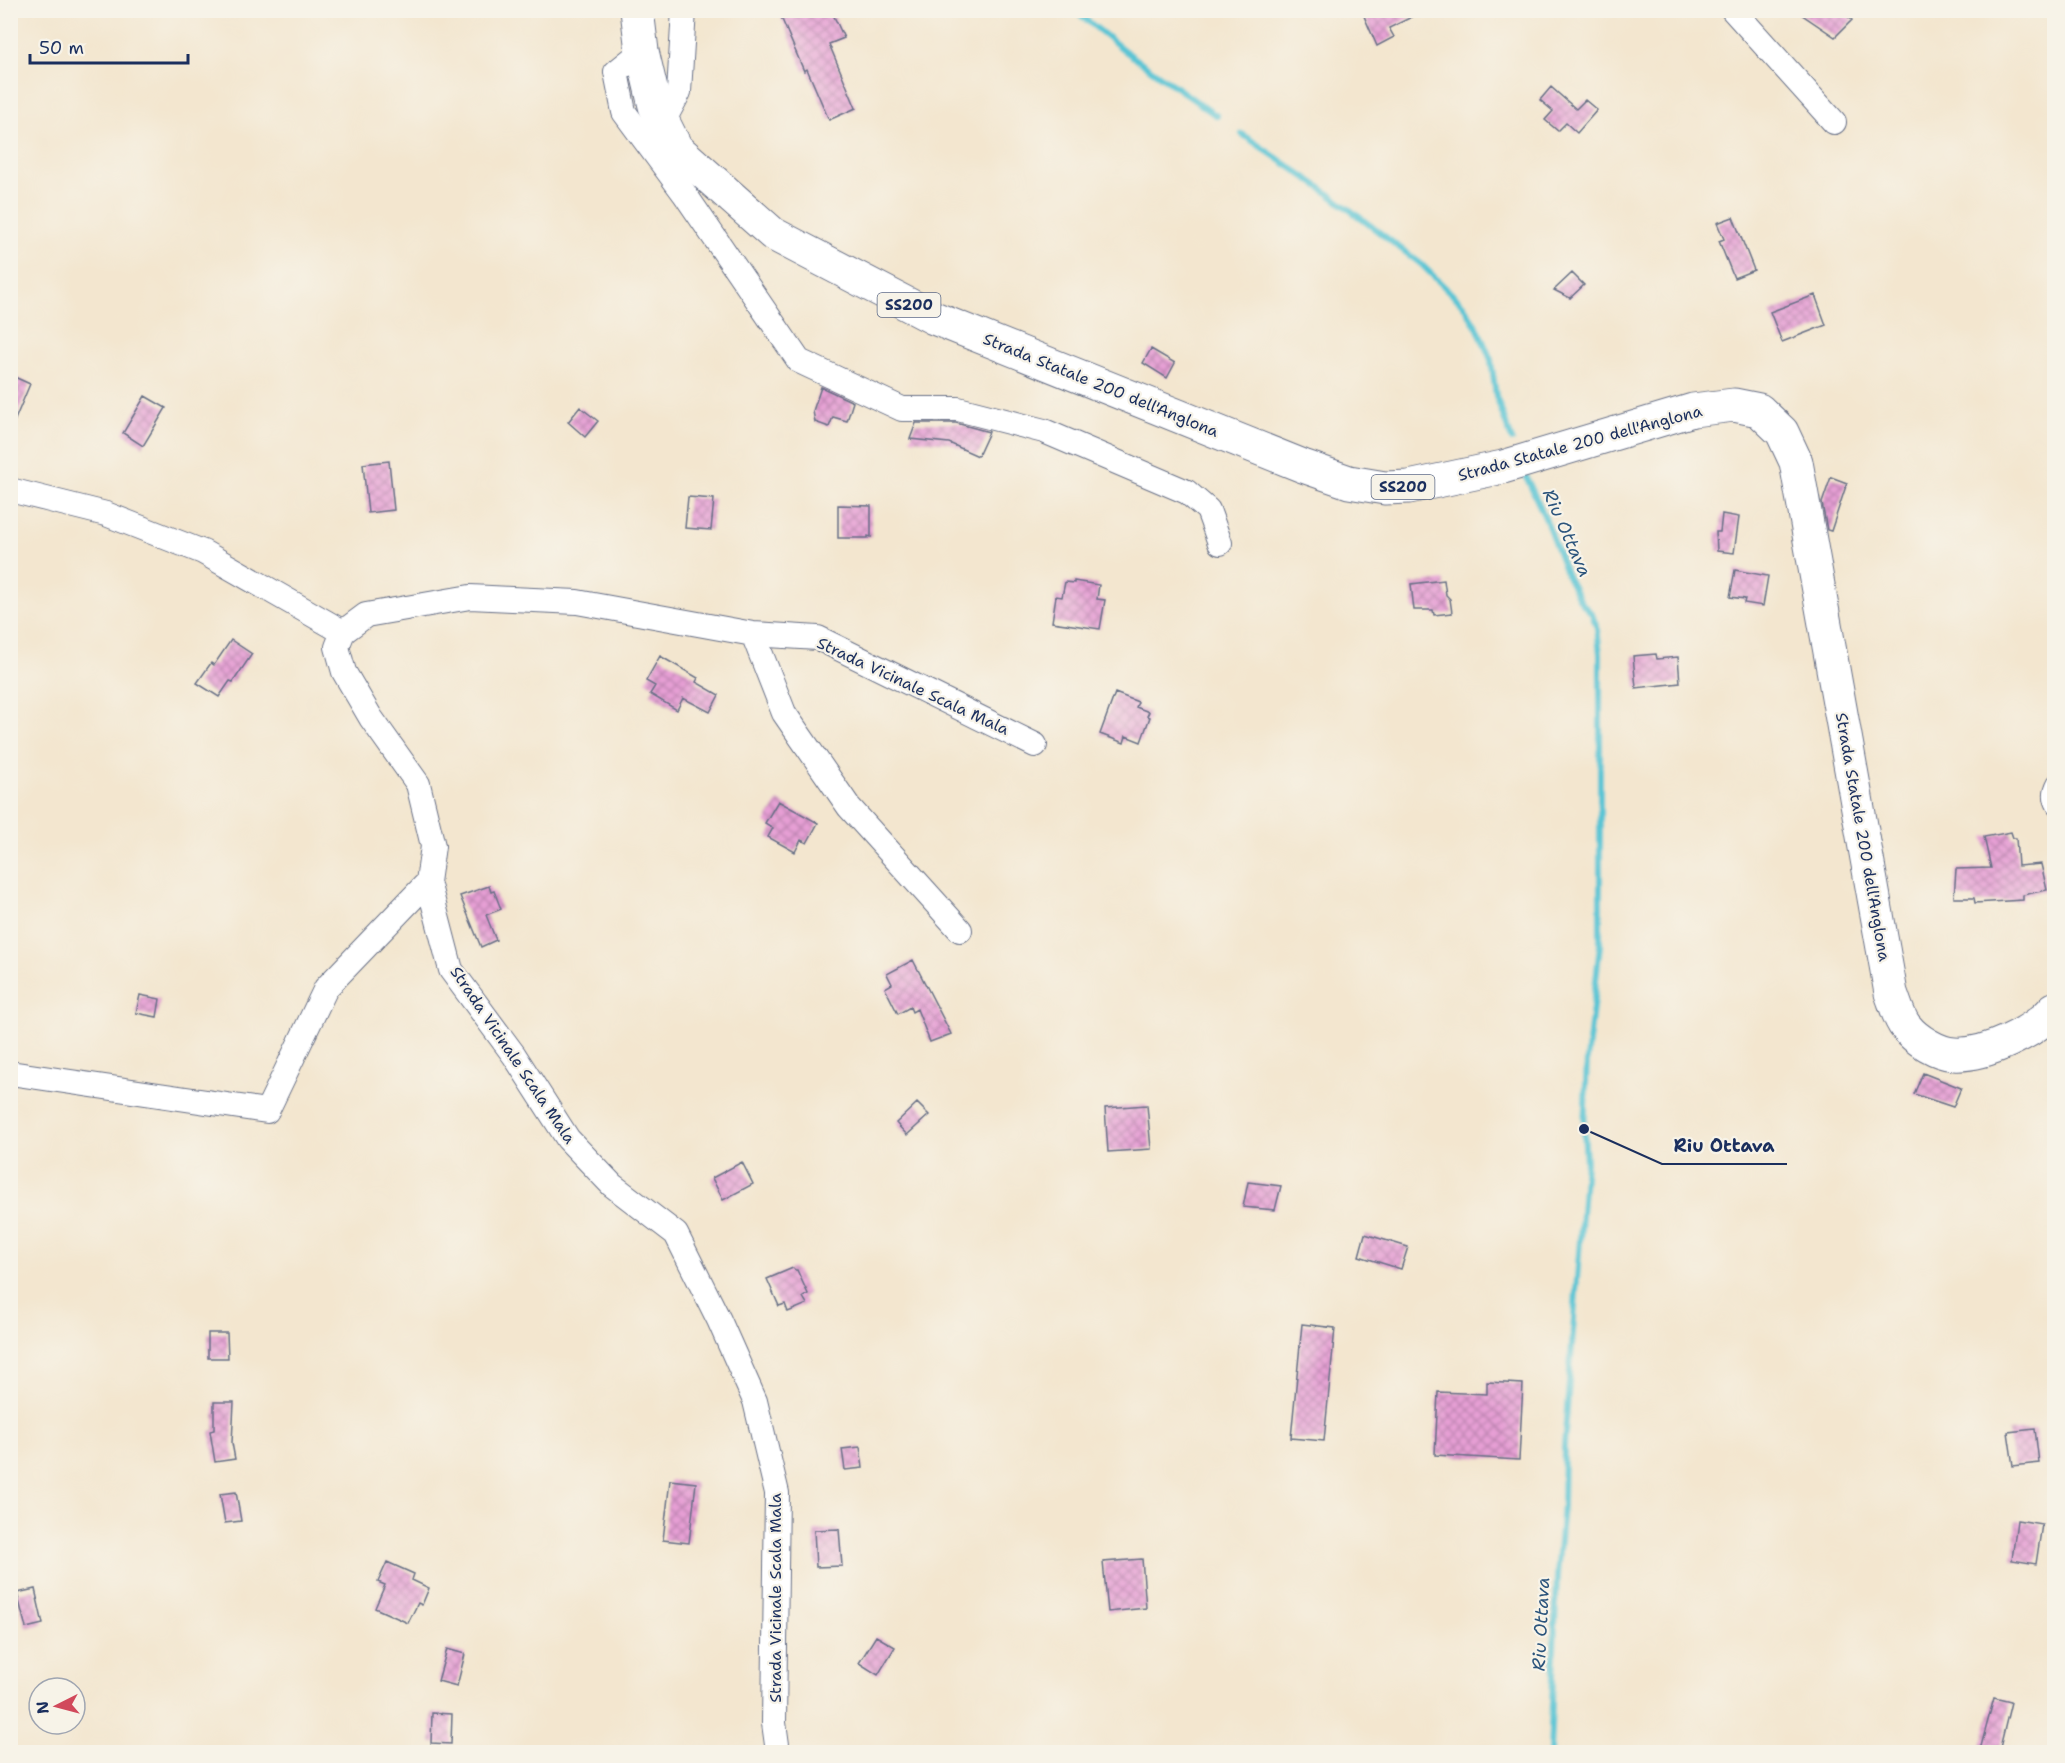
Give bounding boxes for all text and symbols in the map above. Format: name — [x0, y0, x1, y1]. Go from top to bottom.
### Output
scale bar — [30, 27, 188, 65]
text: 50 m — [39, 36, 84, 60]
road number: SS200 — [878, 293, 940, 317]
street label: Strada Statale 200 dell'Anglona — [980, 328, 1222, 442]
street label: Strada Statale 200 dell'Anglona — [1456, 400, 1704, 486]
road number: SS200 — [1372, 475, 1434, 499]
water label: Riu Ottava — [1537, 485, 1597, 581]
street label: Strada Vicinale Scala Mala — [814, 632, 1013, 740]
street label: Strada Statale 200 dell'Anglona — [1831, 711, 1895, 963]
street label: Strada Vicinale Scala Mala — [446, 962, 580, 1148]
callout: Riu Ottava — [1662, 1128, 1787, 1164]
text: Riu Ottava — [1674, 1134, 1775, 1158]
street label: Strada Vicinale Scala Mala — [765, 1493, 786, 1703]
water label: Riu Ottava — [1527, 1577, 1555, 1671]
north arrow — [27, 1676, 87, 1736]
text: N — [31, 1700, 54, 1715]

